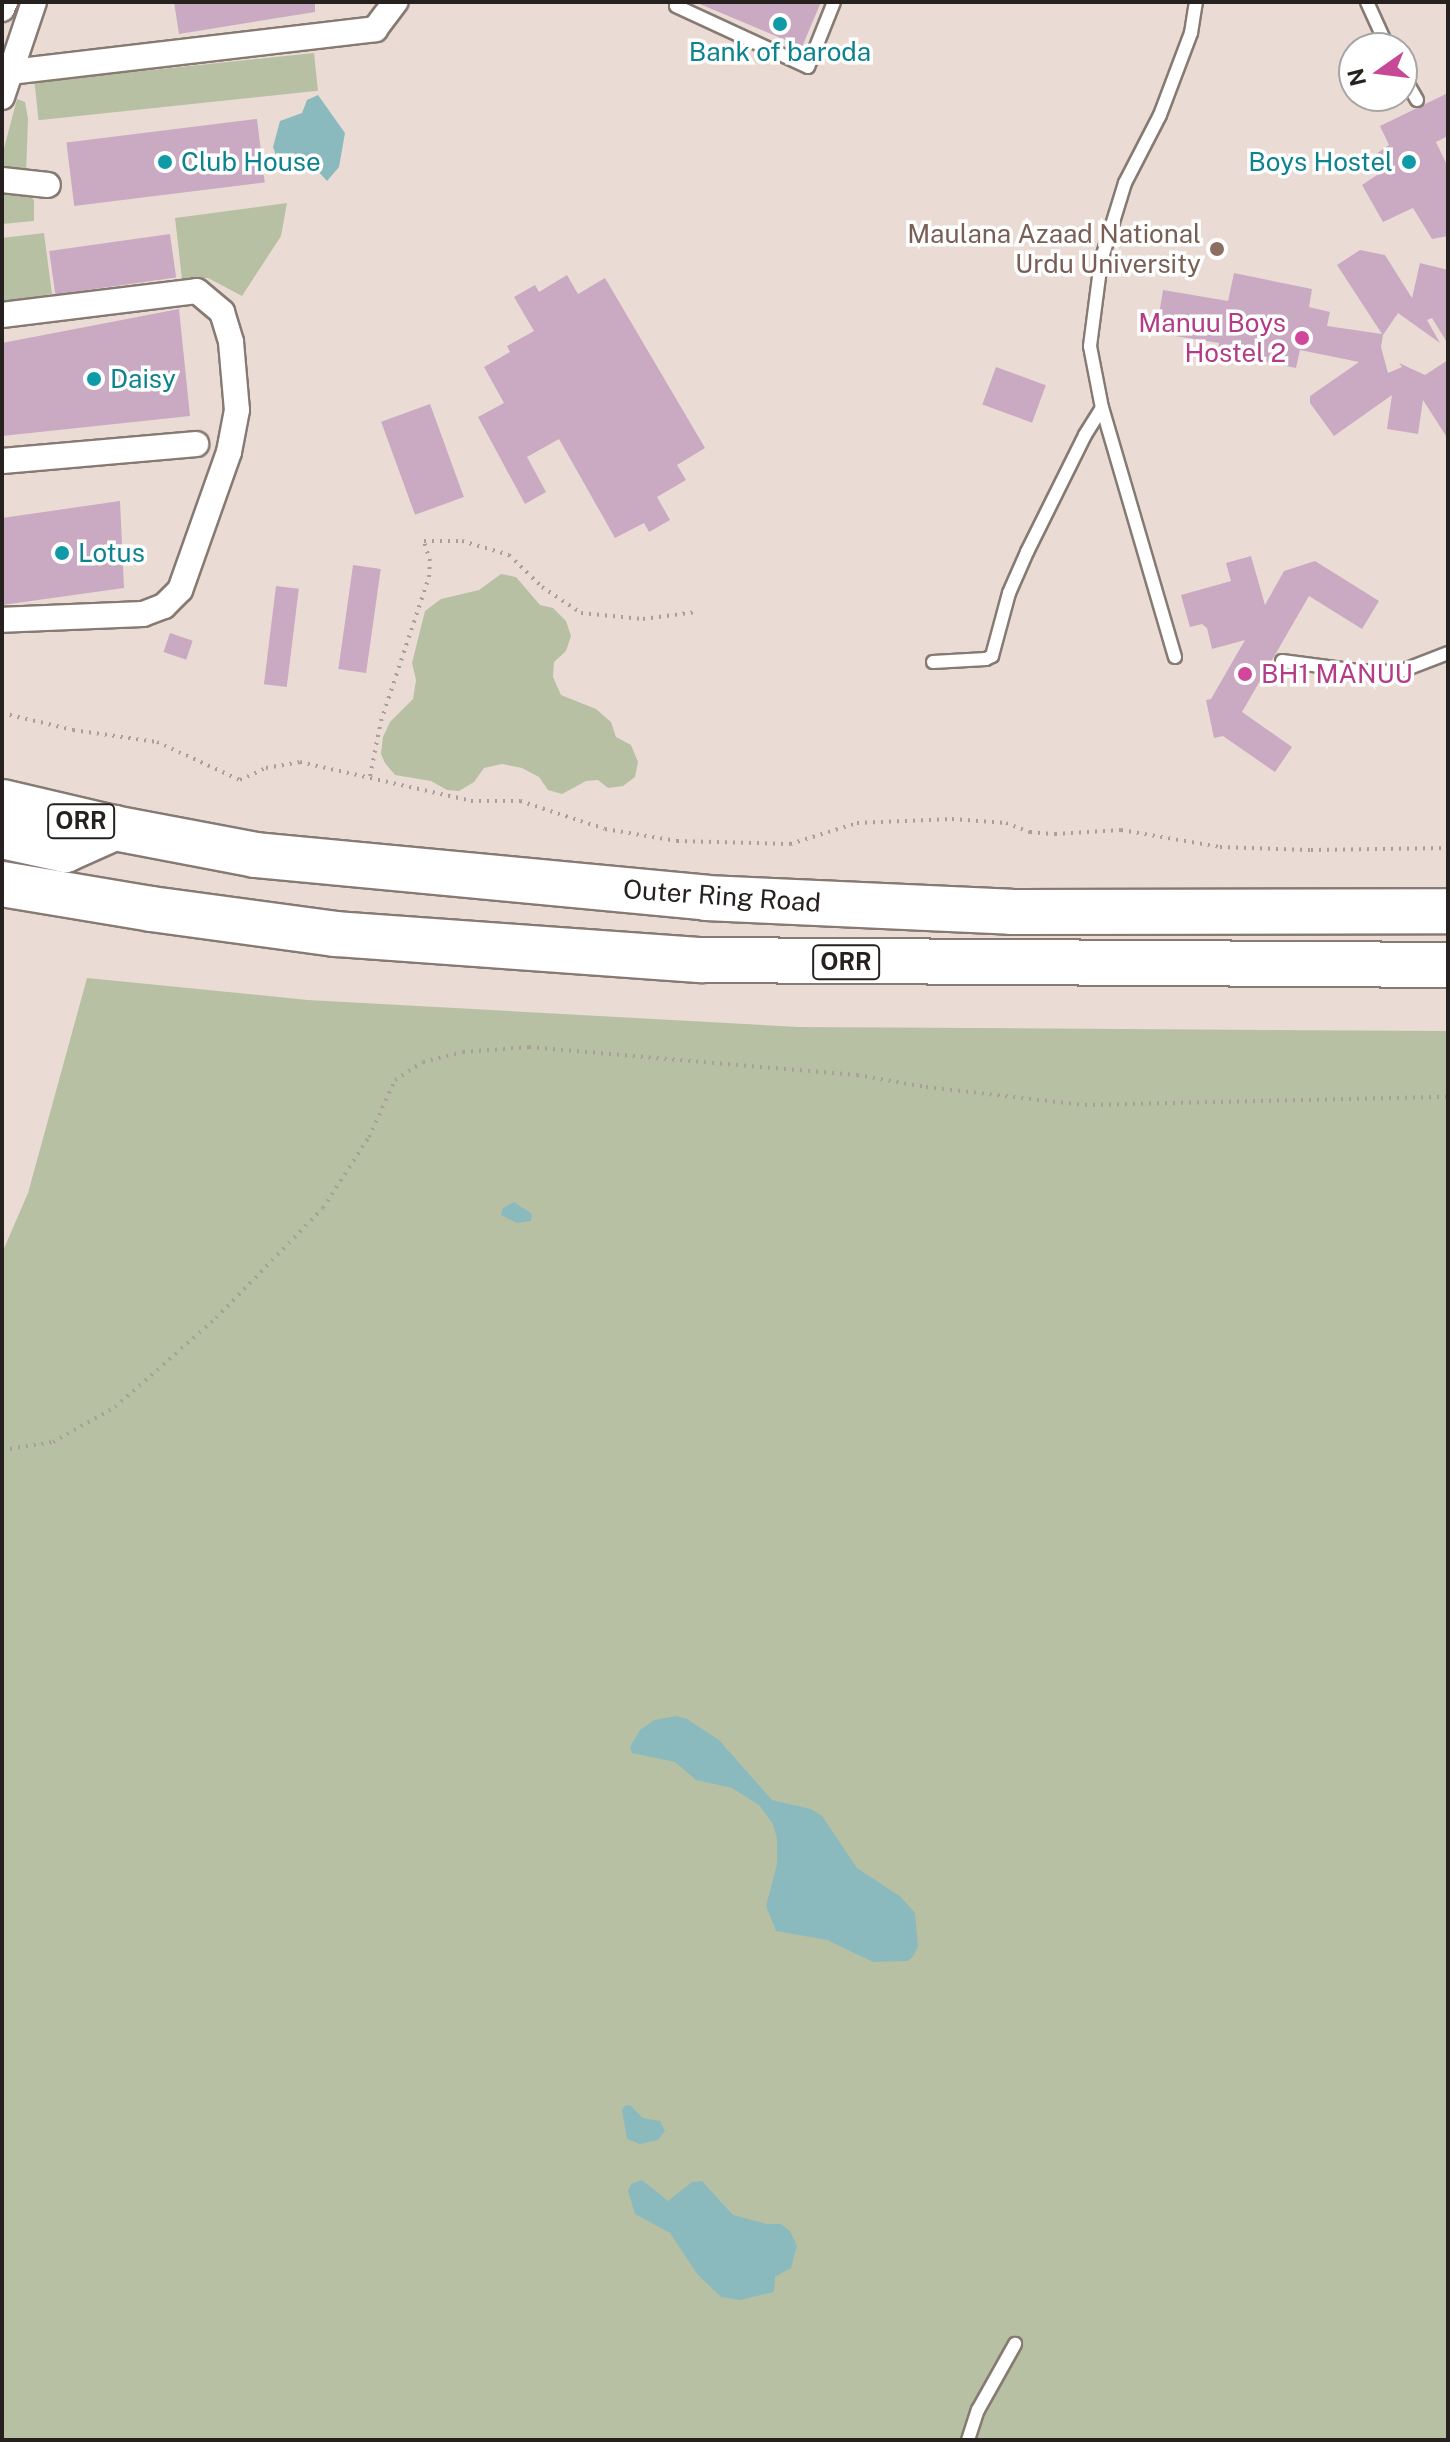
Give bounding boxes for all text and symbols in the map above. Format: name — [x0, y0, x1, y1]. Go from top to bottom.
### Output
marker: Bank of baroda — [771, 15, 789, 33]
north arrow — [1338, 32, 1418, 112]
place label: Bank of baroda — [689, 36, 871, 68]
text: N — [1342, 66, 1371, 89]
place label: Club House — [181, 146, 321, 178]
place label: Boys Hostel — [1248, 146, 1393, 178]
marker: Club House — [156, 153, 174, 171]
marker: Boys Hostel — [1400, 153, 1418, 171]
place label: Maulana Azaad National Urdu University — [907, 218, 1201, 280]
marker: Maulana Azaad National Urdu University — [1208, 240, 1226, 258]
place label: Manuu Boys Hostel 2 — [1138, 307, 1286, 368]
marker: Manuu Boys Hostel 2 — [1293, 329, 1311, 347]
place label: Daisy — [110, 363, 176, 395]
marker: Daisy — [85, 370, 103, 388]
place label: Lotus — [78, 537, 145, 569]
marker: Lotus — [53, 544, 71, 562]
place label: BH1 MANUU — [1261, 658, 1413, 690]
marker: BH1 MANUU — [1236, 665, 1254, 683]
road number: ORR — [47, 801, 115, 841]
street label: Outer Ring Road — [622, 874, 822, 918]
road number: ORR — [812, 942, 880, 982]

